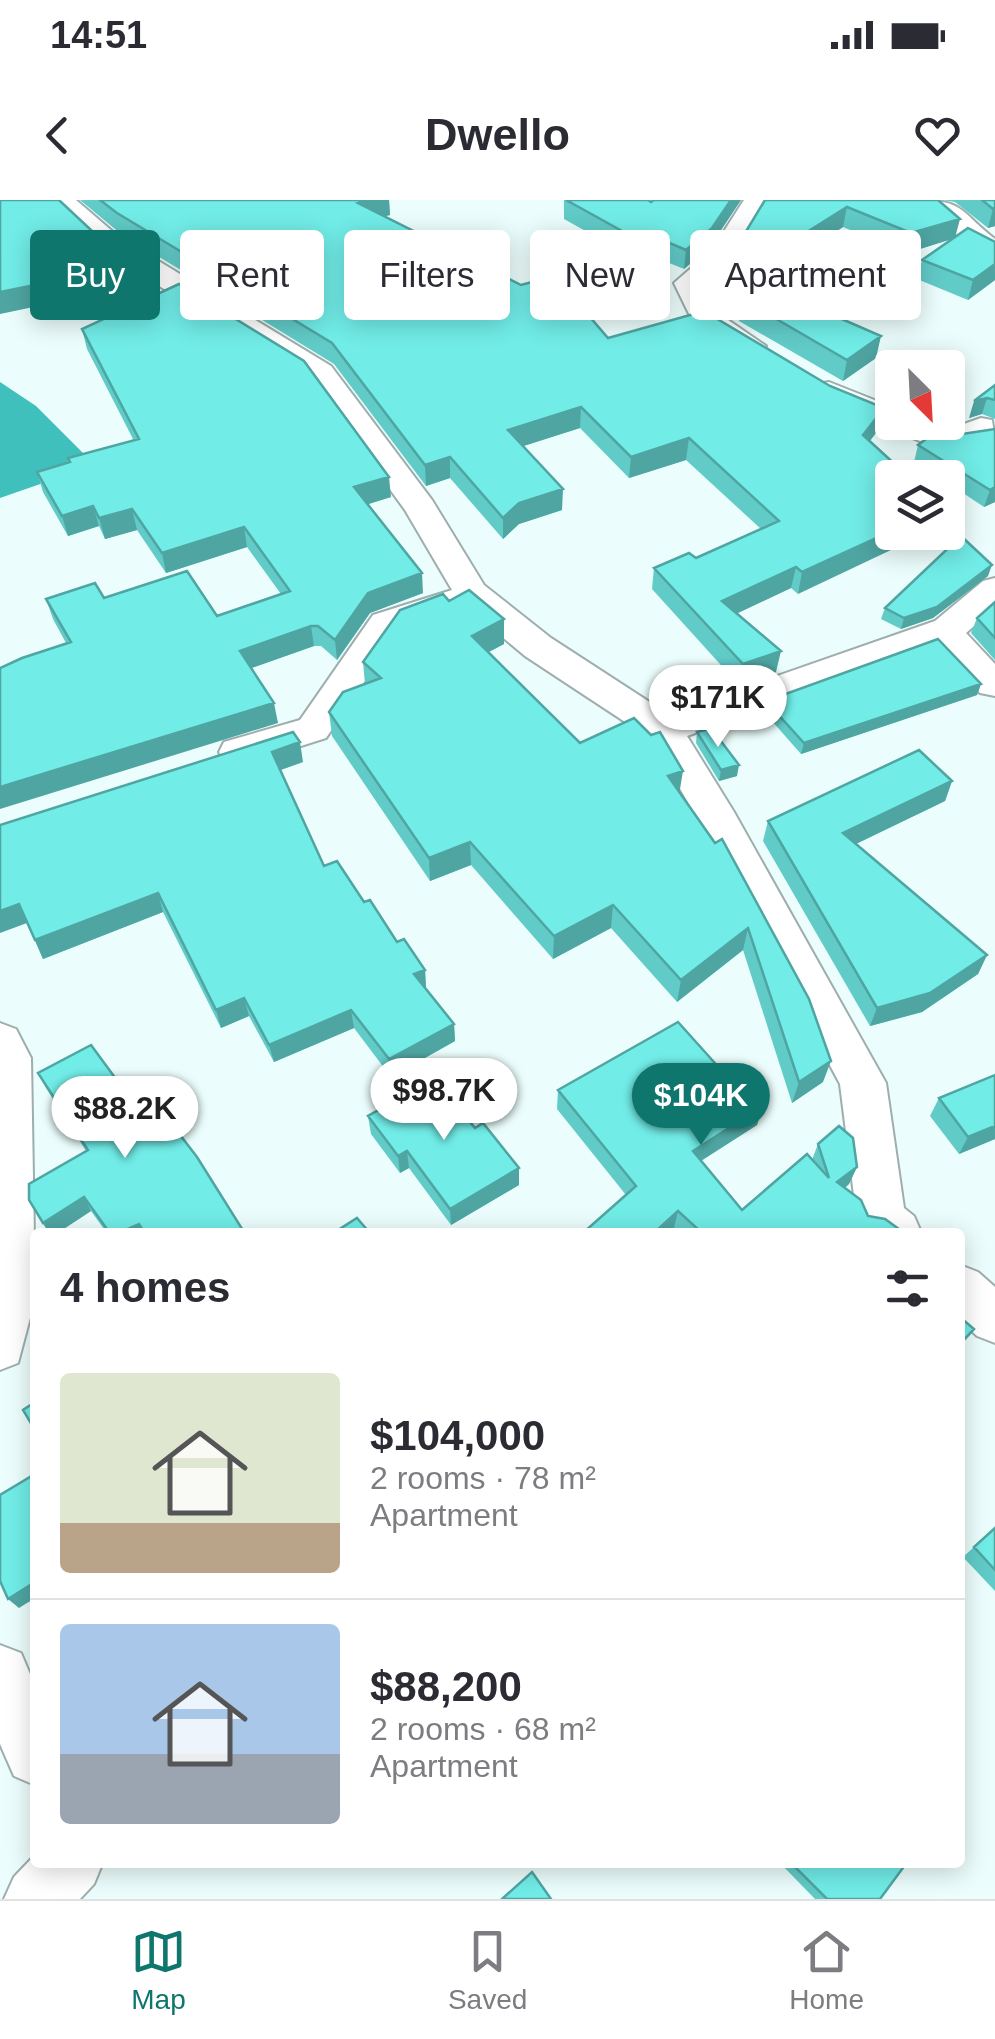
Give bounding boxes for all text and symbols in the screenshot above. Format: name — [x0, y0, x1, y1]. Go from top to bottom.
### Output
text: 14:51 — [50, 14, 147, 56]
icon: back — [30, 108, 85, 163]
icon: heart — [910, 108, 965, 163]
text: Dwello — [425, 109, 570, 160]
chip: Buy — [30, 230, 160, 320]
chip: Rent — [180, 230, 324, 320]
chip: Filters — [344, 230, 510, 320]
chip: New — [530, 230, 670, 320]
chip: Apartment — [690, 230, 921, 320]
north arrow — [875, 350, 965, 440]
map controls — [875, 350, 965, 550]
button: layers — [875, 460, 965, 550]
pin: $171K — [648, 665, 788, 750]
text: $171K — [671, 679, 765, 715]
pin: $98.7K — [363, 1058, 525, 1143]
pin: $104K — [631, 1063, 771, 1148]
text: $98.7K — [392, 1072, 496, 1108]
pin: $88.2K — [44, 1076, 206, 1161]
text: $104K — [654, 1077, 748, 1113]
text: $88.2K — [73, 1090, 177, 1126]
icon: filters — [880, 1261, 935, 1316]
text: 4 homes — [60, 1264, 230, 1311]
text: $104,000 — [370, 1412, 545, 1459]
icon: home — [140, 1413, 260, 1533]
text: 2 rooms · 78 m² — [370, 1460, 596, 1496]
text: Apartment — [370, 1497, 518, 1533]
text: $88,200 — [370, 1663, 522, 1710]
icon: home — [140, 1664, 260, 1784]
text: 2 rooms · 68 m² — [370, 1711, 596, 1747]
text: Apartment — [370, 1748, 518, 1784]
tab: Map — [131, 1924, 186, 2016]
tab: Saved — [448, 1924, 527, 2016]
tab: Home — [789, 1924, 864, 2016]

